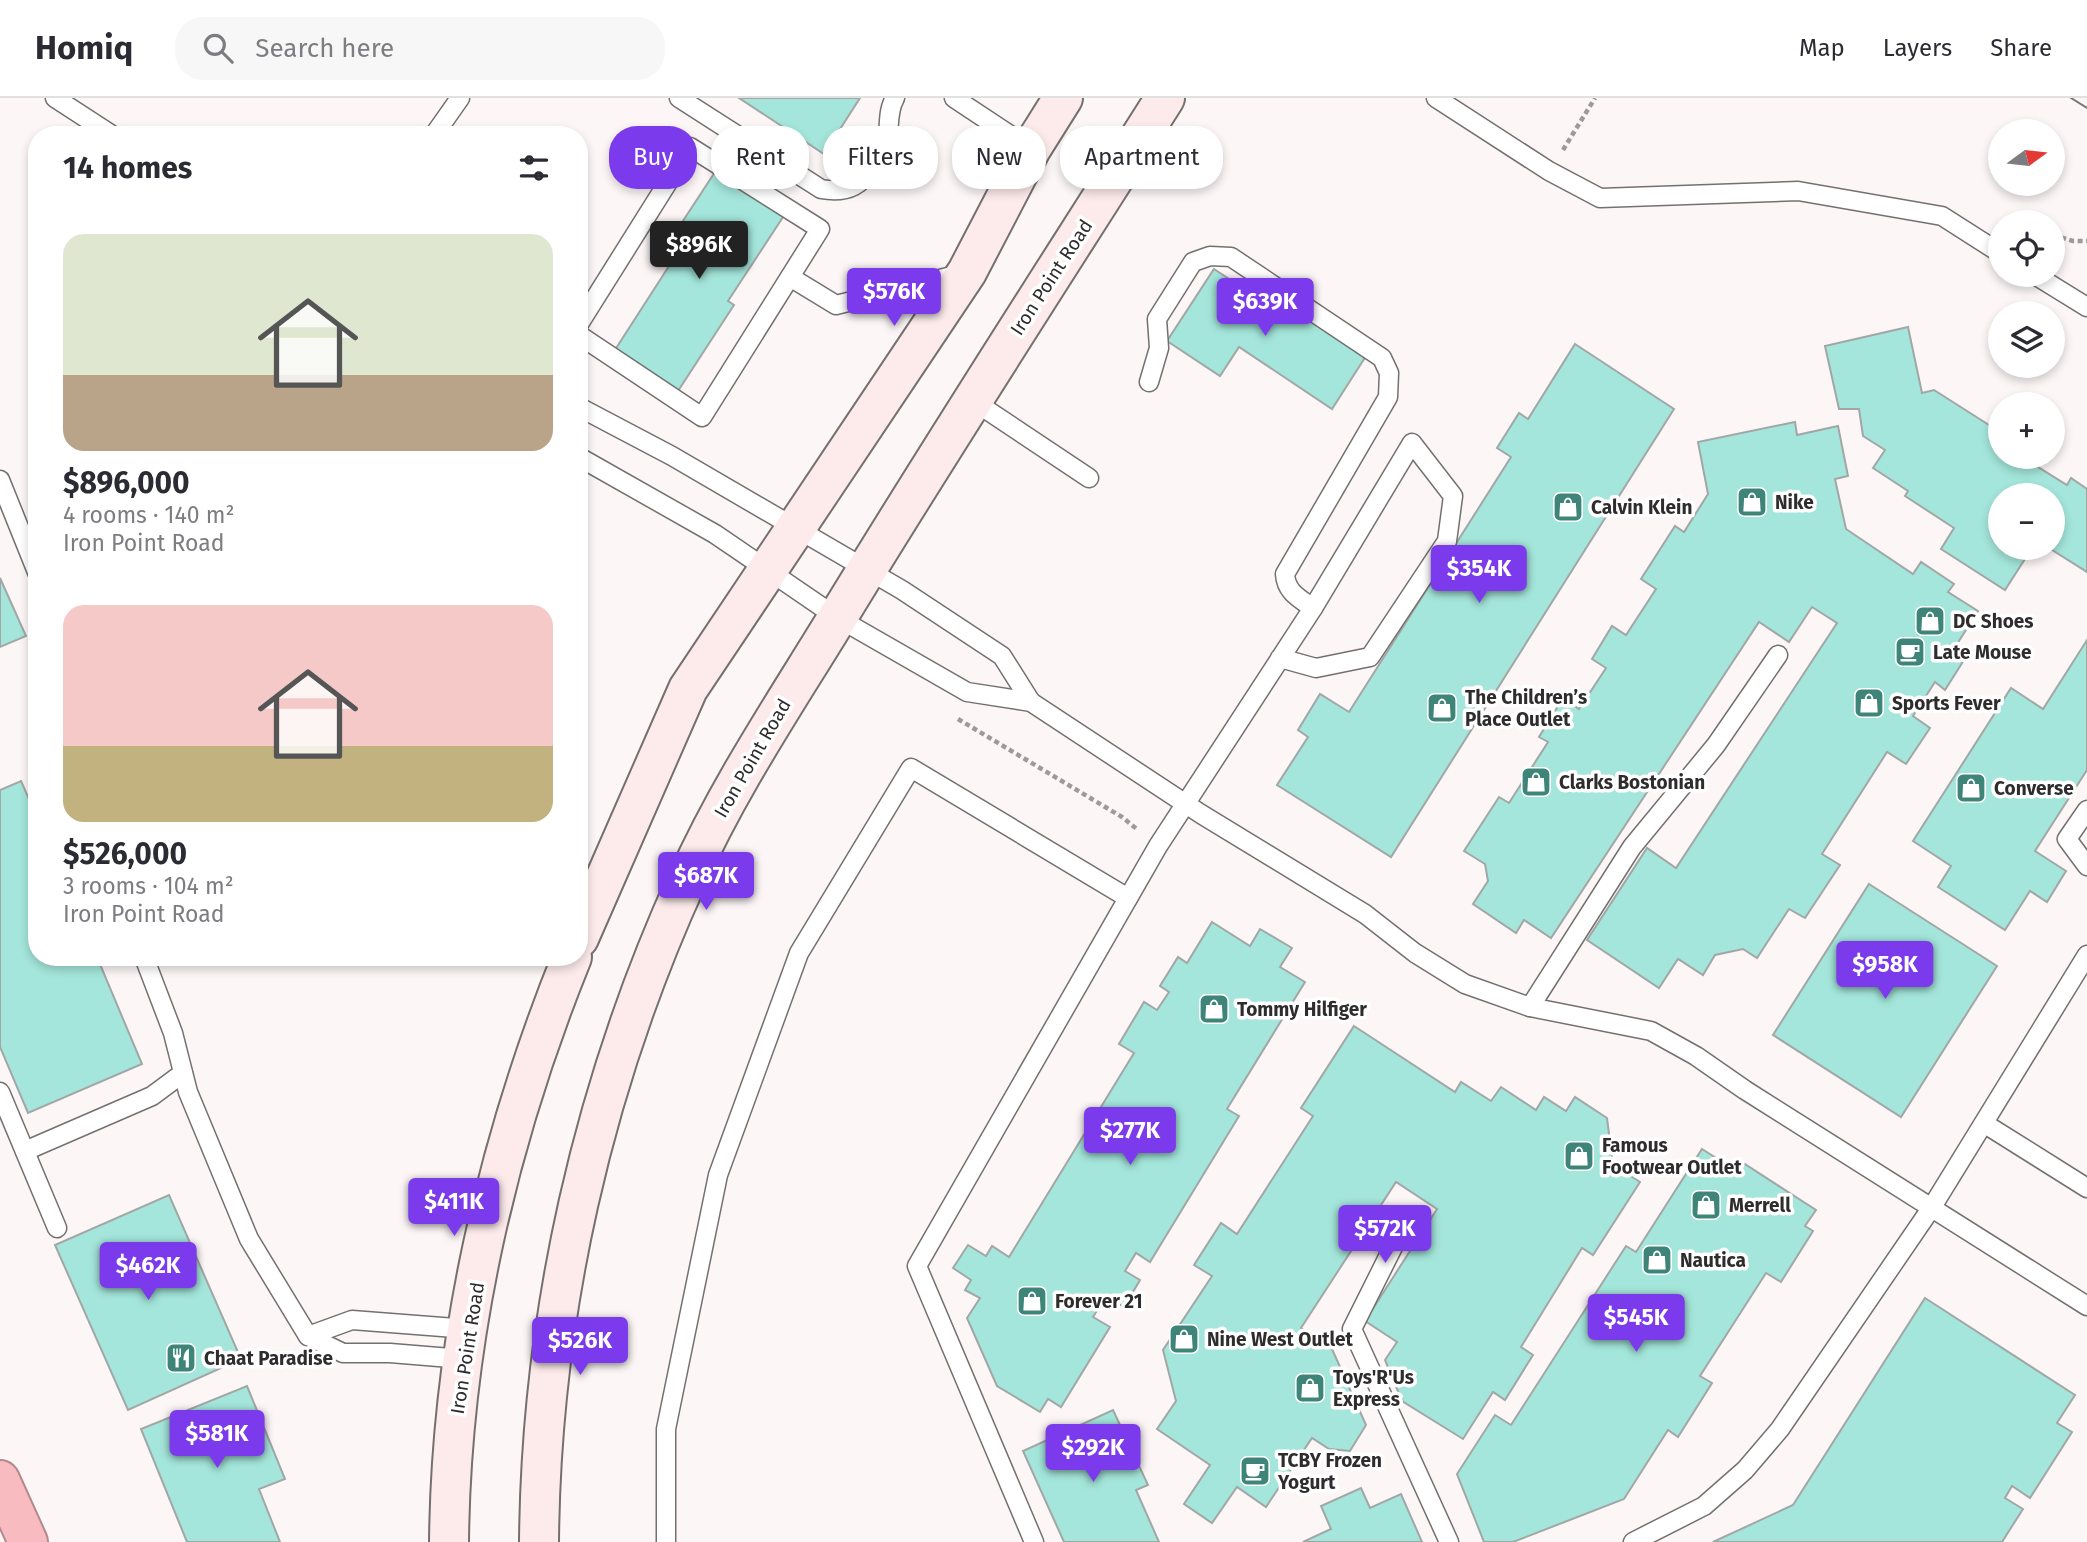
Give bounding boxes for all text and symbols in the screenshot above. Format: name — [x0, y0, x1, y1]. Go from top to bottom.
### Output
search box — [175, 17, 665, 80]
text: Homiq — [35, 28, 133, 68]
icon: search — [199, 29, 237, 67]
text: Search here — [255, 33, 394, 64]
text: Map — [1799, 34, 1845, 62]
text: Layers — [1883, 34, 1952, 62]
text: Share — [1990, 34, 2052, 62]
north arrow — [1988, 119, 2065, 196]
map controls — [1988, 119, 2065, 560]
chip: Buy — [609, 126, 697, 189]
chip: Rent — [711, 126, 809, 189]
chip: Filters — [823, 126, 938, 189]
chip: New — [952, 126, 1046, 189]
chip: Apartment — [1060, 126, 1223, 189]
icon: filters — [515, 149, 553, 187]
text: 14 homes — [63, 150, 192, 186]
button: locate — [1988, 210, 2065, 287]
street label: Iron Point Road — [1005, 215, 1097, 339]
pin: $896K — [650, 222, 748, 281]
text: $896K — [666, 230, 732, 258]
pin: $576K — [845, 268, 943, 328]
text: $576K — [863, 277, 925, 305]
pin: $639K — [1216, 278, 1314, 338]
icon: home — [245, 280, 371, 406]
text: $639K — [1233, 287, 1297, 315]
button: layers — [1988, 301, 2065, 378]
button: + — [1988, 392, 2065, 469]
text: $896,000 — [63, 465, 190, 501]
button: − — [1988, 483, 2065, 560]
shop icon: Nike — [1735, 485, 1769, 519]
shop icon: Calvin Klein — [1551, 490, 1585, 524]
place label: Nike — [1775, 491, 1814, 514]
place label: Calvin Klein — [1591, 496, 1692, 519]
text: 4 rooms · 140 m² — [63, 501, 234, 529]
text: Iron Point Road — [63, 529, 224, 557]
pin: $354K — [1430, 546, 1528, 605]
text: $354K — [1447, 554, 1511, 582]
shop icon: DC Shoes — [1913, 604, 1947, 638]
place label: DC Shoes — [1953, 610, 2033, 633]
cafe icon: Late Mouse — [1893, 635, 1927, 669]
place label: Late Mouse — [1933, 641, 2032, 664]
icon: home — [245, 651, 371, 777]
place label: The Children’s Place Outlet — [1465, 686, 1587, 731]
shop icon: Sports Fever — [1852, 686, 1886, 720]
shop icon: The Children’s Place Outlet — [1425, 691, 1459, 725]
place label: Sports Fever — [1892, 692, 2001, 715]
street label: Iron Point Road — [709, 695, 796, 822]
shop icon: Clarks Bostonian — [1519, 765, 1553, 799]
place label: Clarks Bostonian — [1559, 771, 1705, 794]
shop icon: Converse — [1954, 771, 1988, 805]
place label: Converse — [1994, 777, 2074, 800]
text: $526,000 — [63, 836, 187, 872]
pin: $687K — [657, 852, 755, 912]
text: $687K — [674, 861, 738, 889]
text: 3 rooms · 104 m² — [63, 872, 234, 900]
text: Iron Point Road — [63, 900, 224, 928]
pin: $958K — [1836, 942, 1934, 1001]
text: $958K — [1852, 950, 1918, 978]
shop icon: Tommy Hilfiger — [1197, 992, 1231, 1026]
place label: Tommy Hilfiger — [1237, 998, 1367, 1021]
pin: $277K — [1081, 1108, 1179, 1167]
text: $277K — [1100, 1116, 1160, 1144]
place label: Famous Footwear Outlet — [1602, 1134, 1742, 1179]
shop icon: Famous Footwear Outlet — [1562, 1139, 1596, 1173]
pin: $411K — [405, 1178, 503, 1238]
text: $411K — [424, 1187, 484, 1215]
shop icon: Merrell — [1689, 1188, 1723, 1222]
place label: Merrell — [1729, 1194, 1791, 1217]
pin: $572K — [1336, 1206, 1434, 1265]
text: $572K — [1354, 1214, 1416, 1242]
pin: $462K — [99, 1242, 197, 1302]
shop icon: Nautica — [1640, 1243, 1674, 1277]
place label: Nautica — [1680, 1249, 1746, 1272]
text: $462K — [116, 1251, 180, 1279]
street label: Iron Point Road — [446, 1280, 489, 1416]
shop icon: Forever 21 — [1015, 1284, 1049, 1318]
place label: Forever 21 — [1055, 1290, 1143, 1313]
pin: $545K — [1587, 1294, 1685, 1354]
text: $545K — [1604, 1303, 1668, 1331]
pin: $526K — [531, 1318, 629, 1377]
shop icon: Nine West Outlet — [1167, 1322, 1201, 1356]
text: $526K — [548, 1326, 612, 1354]
place label: Nine West Outlet — [1207, 1328, 1353, 1351]
restaurant icon: Chaat Paradise — [164, 1341, 198, 1375]
place label: Chaat Paradise — [204, 1347, 333, 1370]
place label: Toys'R'Us Express — [1333, 1366, 1414, 1411]
shop icon: Toys'R'Us Express — [1293, 1371, 1327, 1405]
pin: $581K — [168, 1410, 266, 1470]
text: $581K — [186, 1419, 248, 1447]
pin: $292K — [1044, 1424, 1142, 1484]
text: $292K — [1062, 1433, 1124, 1461]
place label: TCBY Frozen Yogurt — [1277, 1449, 1382, 1494]
cafe icon: TCBY Frozen Yogurt — [1238, 1454, 1272, 1488]

